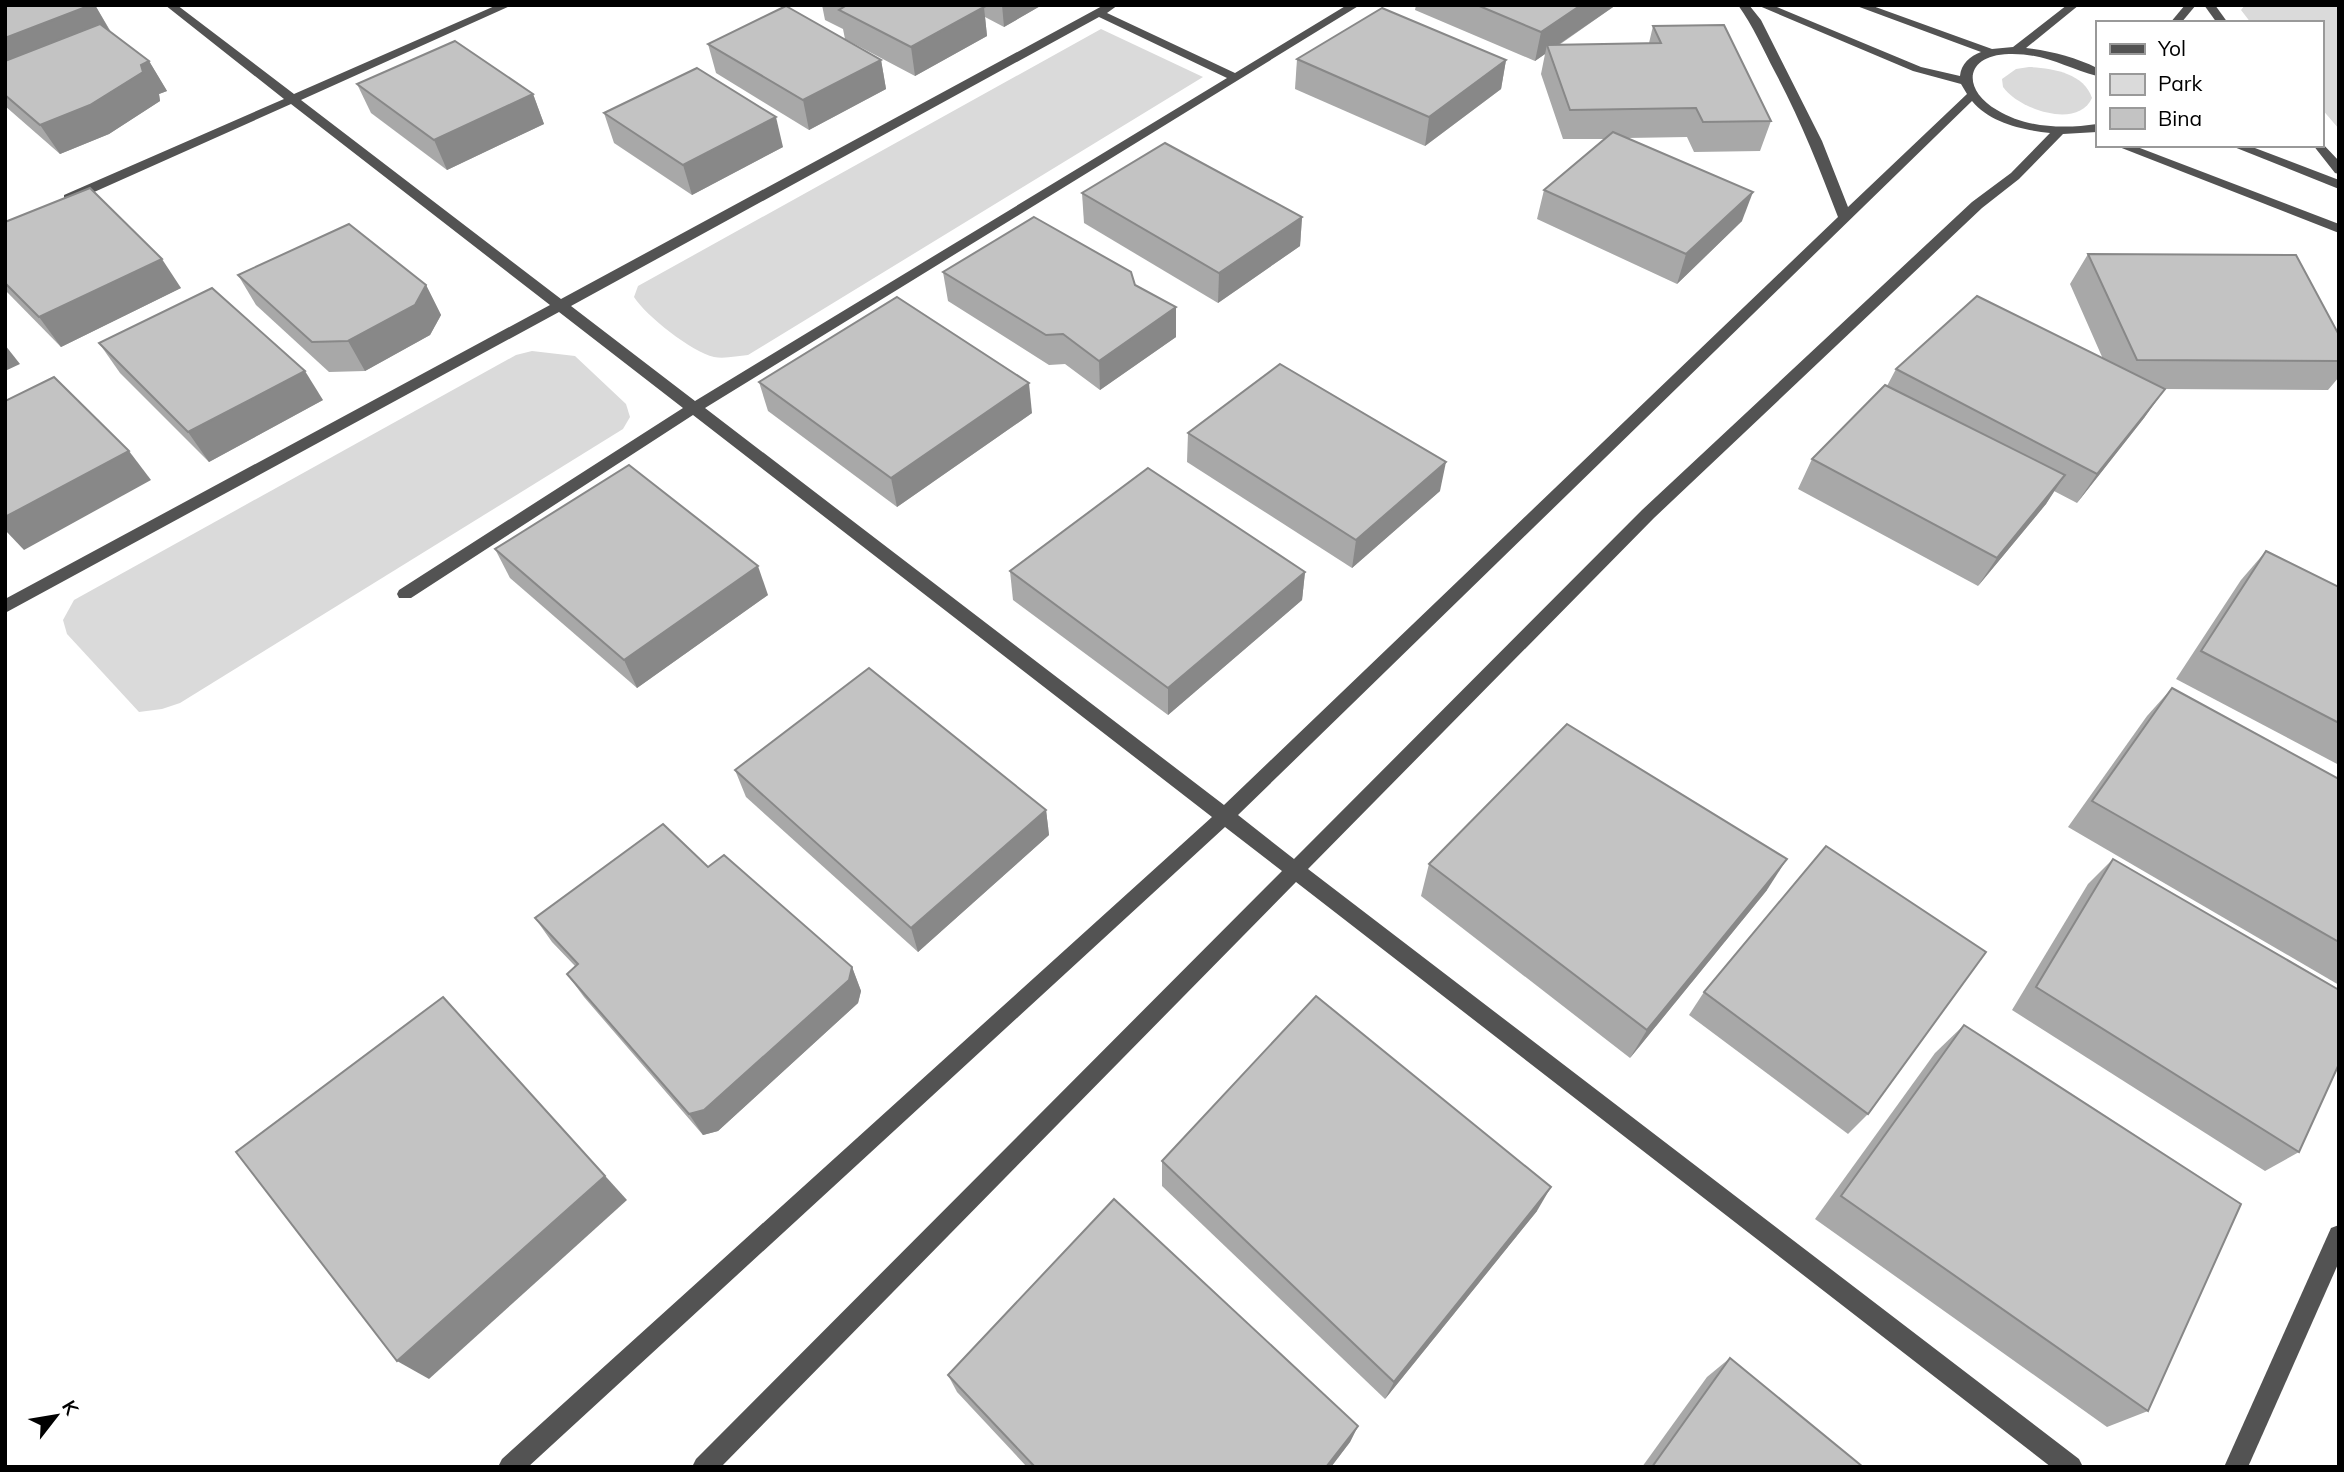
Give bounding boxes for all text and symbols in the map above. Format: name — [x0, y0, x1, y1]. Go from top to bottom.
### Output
legend — [2096, 21, 2323, 147]
text: Yol — [2157, 35, 2186, 61]
text: Park — [2158, 70, 2202, 96]
text: Bina — [2158, 105, 2202, 131]
north arrow — [21, 1381, 91, 1451]
text: K — [57, 1396, 85, 1420]

